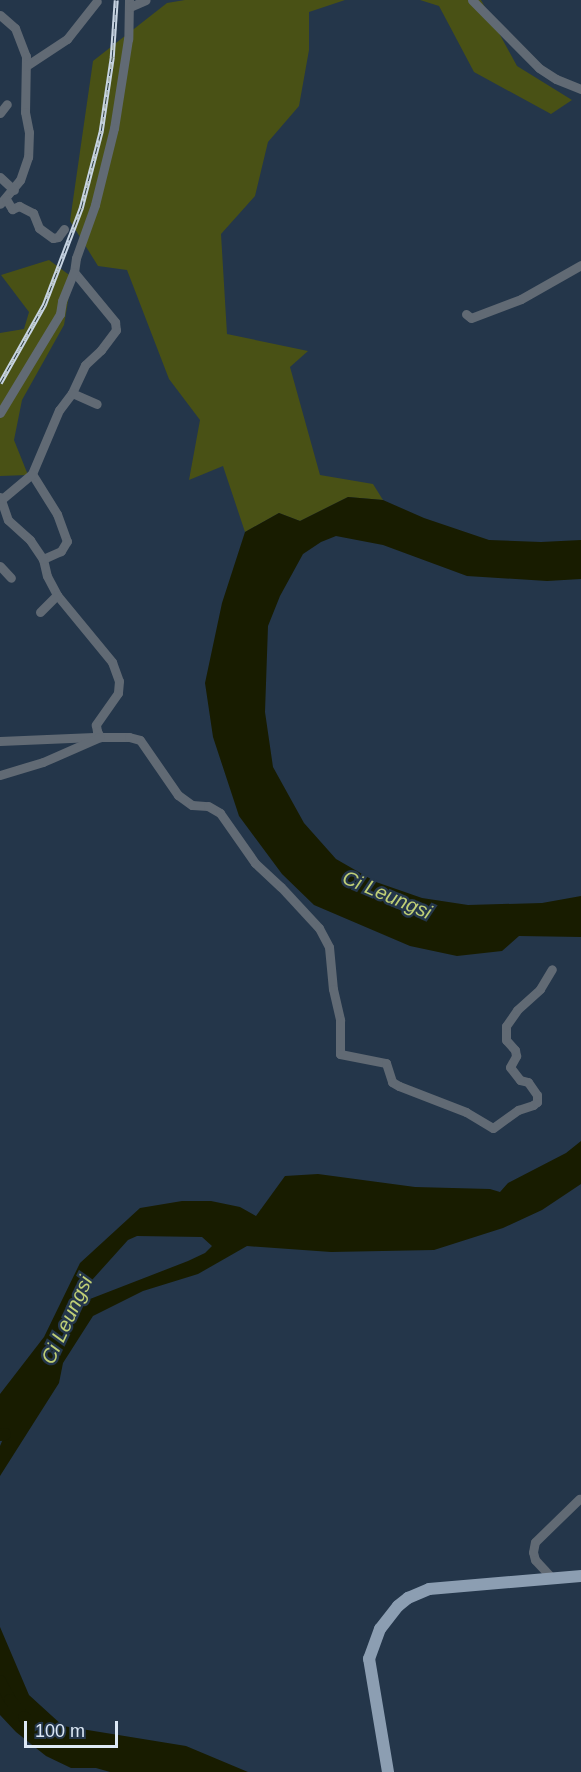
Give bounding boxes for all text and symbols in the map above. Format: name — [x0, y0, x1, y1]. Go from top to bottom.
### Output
water label: Ci Leungsi — [339, 865, 435, 925]
water label: Ci Leungsi — [36, 1272, 98, 1368]
scale bar — [27, 1709, 122, 1747]
text: 100 m — [35, 1721, 85, 1741]

